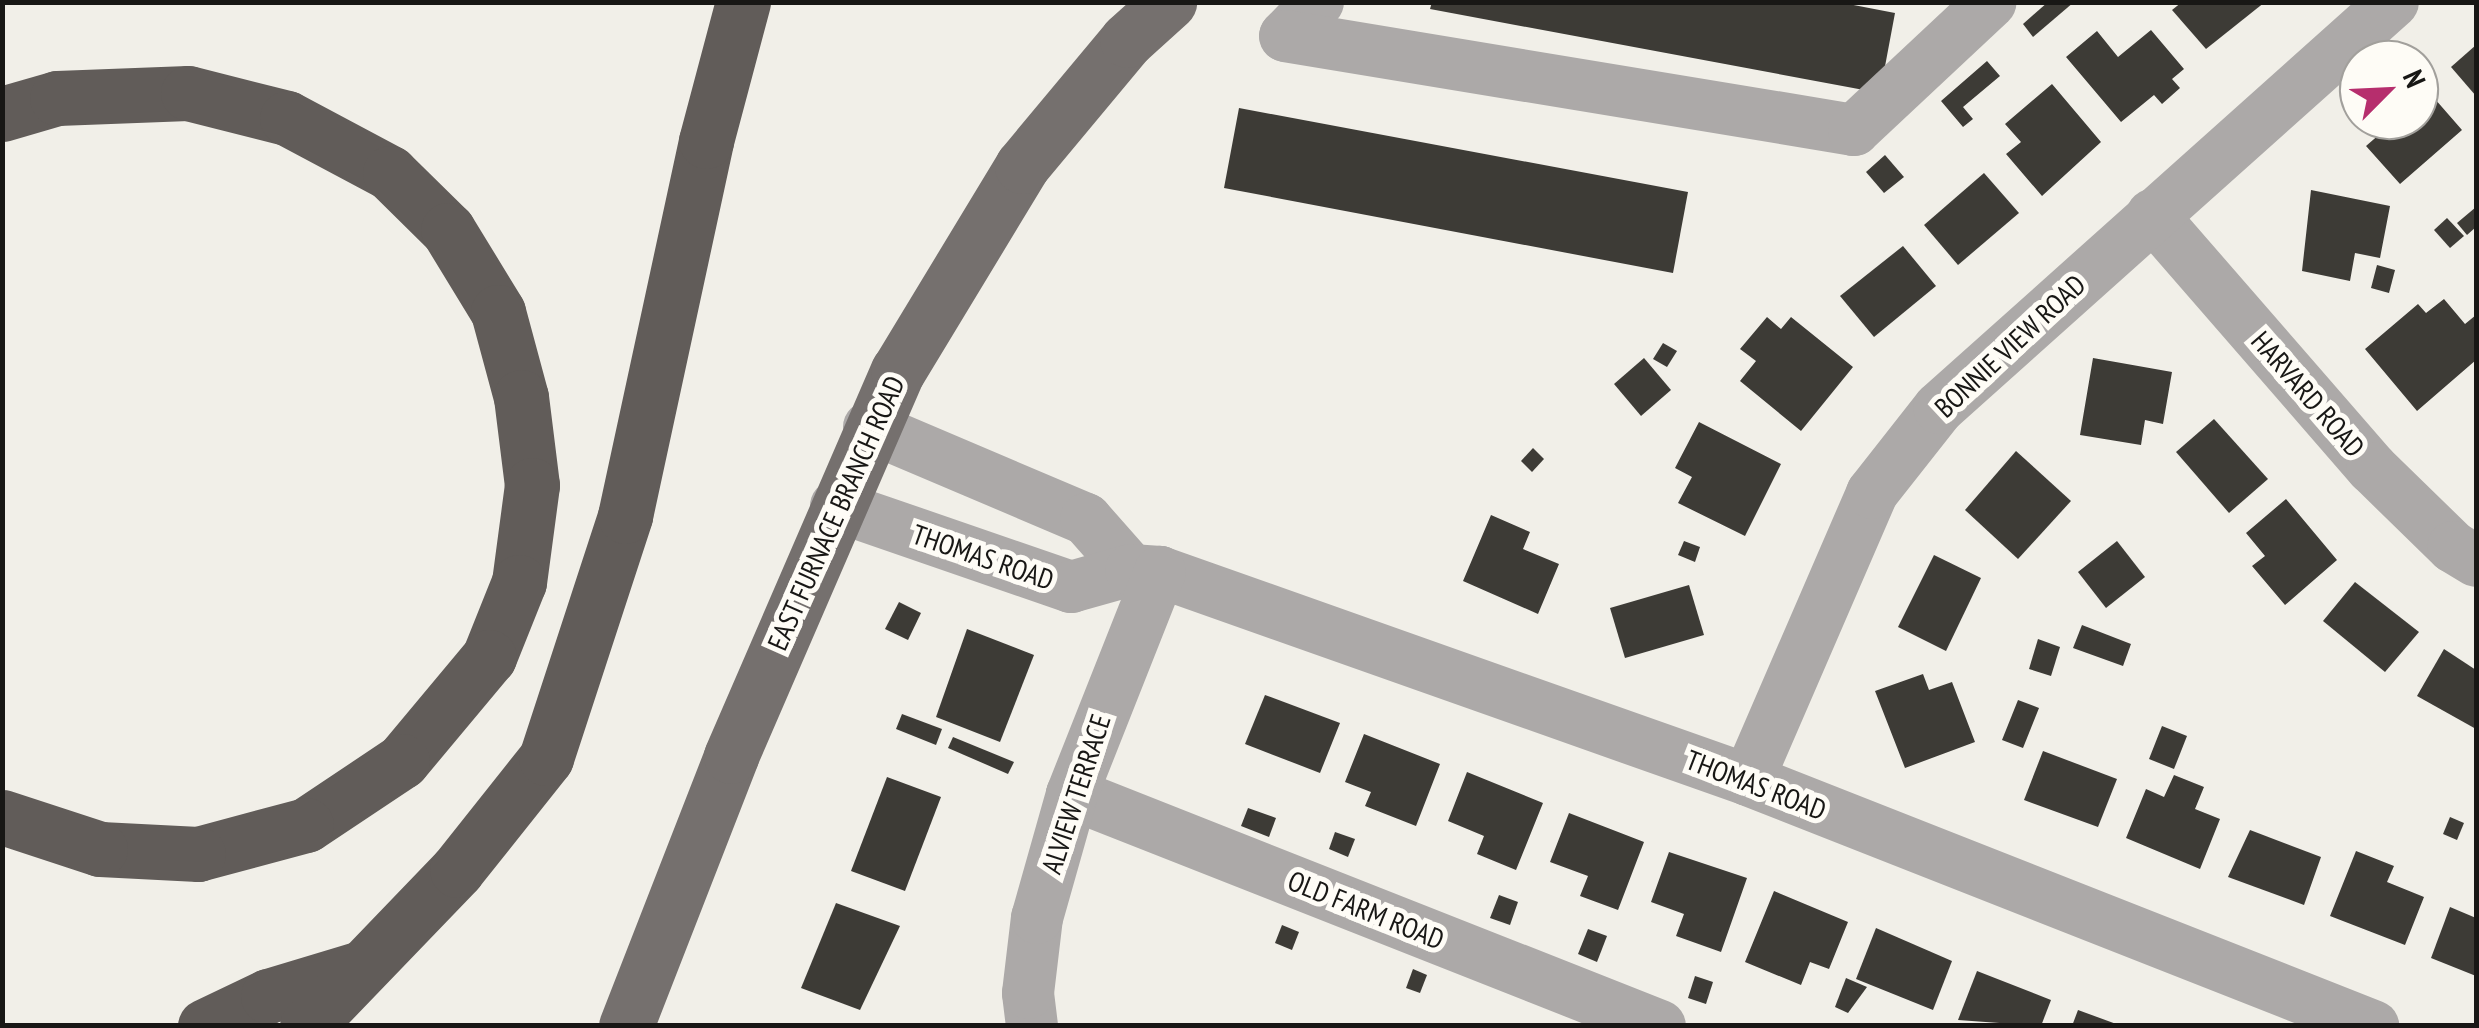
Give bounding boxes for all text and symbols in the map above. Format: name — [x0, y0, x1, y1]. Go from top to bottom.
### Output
north arrow — [2339, 40, 2439, 140]
text: N — [2395, 64, 2435, 93]
street label: BONNIE VIEW ROAD — [1927, 267, 2093, 425]
street label: HARVARD ROAD — [2244, 324, 2372, 464]
street label: EAST FURNACE BRANCH ROAD — [760, 370, 912, 656]
street label: THOMAS ROAD — [908, 517, 1058, 597]
street label: ALVIEW TERRACE — [1034, 709, 1118, 879]
street label: THOMAS ROAD — [1681, 743, 1831, 827]
street label: OLD FARM ROAD — [1283, 864, 1449, 956]

